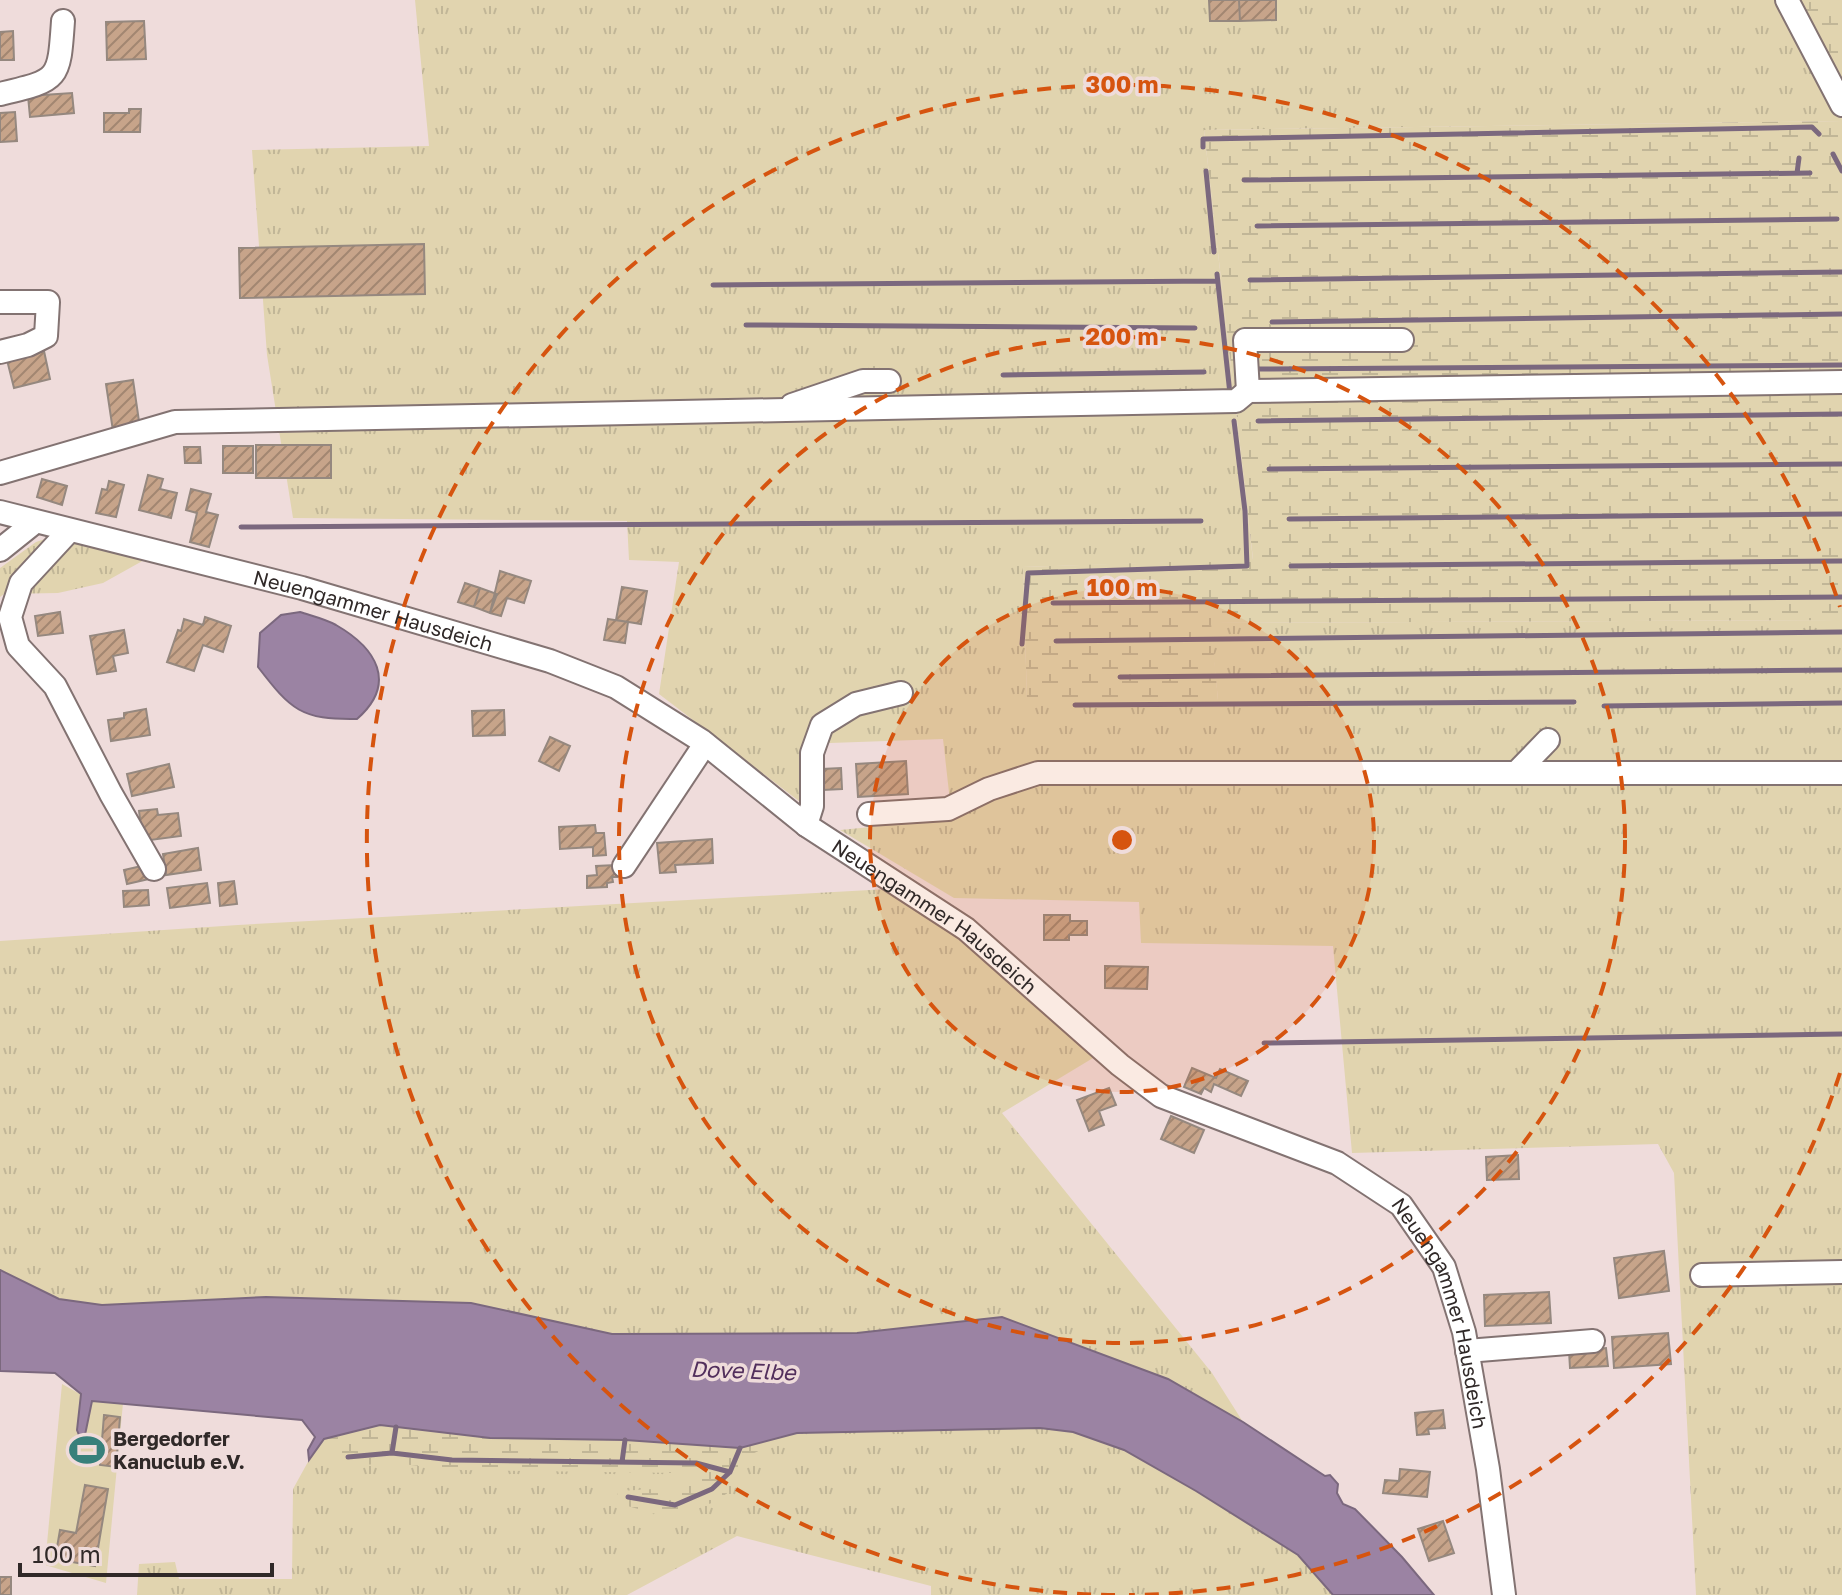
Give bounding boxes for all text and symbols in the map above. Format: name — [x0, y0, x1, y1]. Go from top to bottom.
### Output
text: 300 m — [1086, 69, 1158, 98]
text: 200 m — [1086, 321, 1158, 350]
street label: Neuengammer Hausdeich — [251, 564, 496, 656]
text: 100 m — [1087, 572, 1157, 601]
centre of rings — [1108, 826, 1136, 854]
street label: Neuengammer Hausdeich — [828, 833, 1042, 998]
street label: Neuengammer Hausdeich — [1387, 1193, 1493, 1431]
water label: Dove Elbe — [690, 1355, 798, 1385]
place label: Bergedorfer Kanuclub e.V. — [113, 1426, 245, 1473]
sports icon: Bergedorfer Kanuclub e.V. — [68, 1431, 106, 1469]
scale bar — [20, 1527, 272, 1577]
text: 100 m — [32, 1539, 101, 1568]

